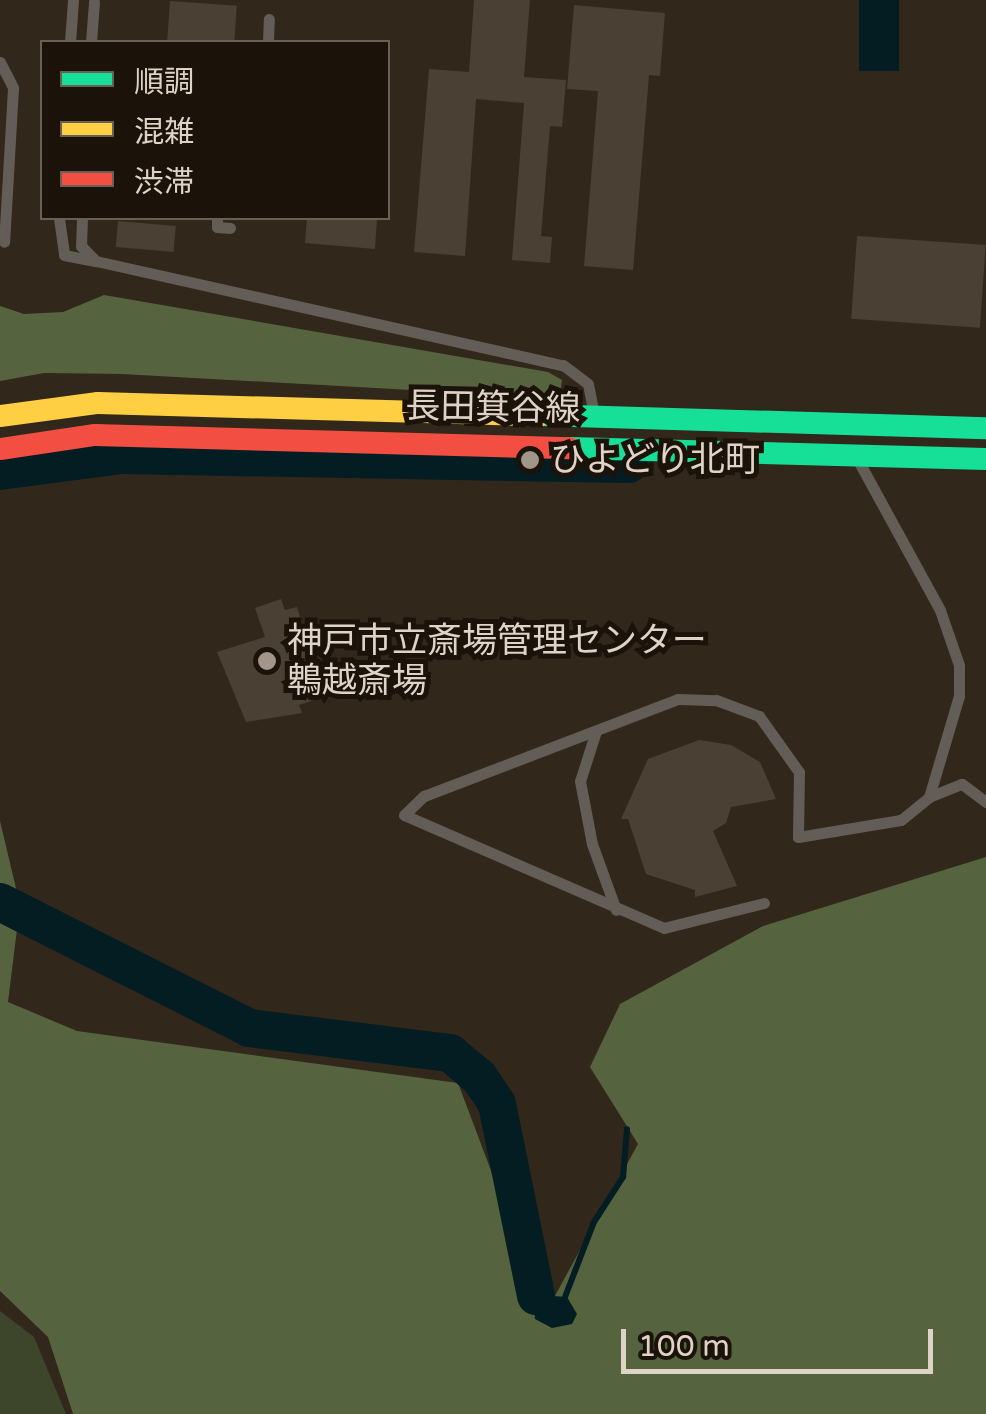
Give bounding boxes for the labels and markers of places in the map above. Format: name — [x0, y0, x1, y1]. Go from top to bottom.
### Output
place label: ひよどり北町 — [550, 439, 760, 481]
marker: ひよどり北町 — [519, 449, 541, 471]
place label: 神戸市立斎場管理センター 鵯越斎場 — [287, 620, 707, 702]
marker: 神戸市立斎場管理センター 鵯越斎場 — [256, 650, 278, 672]

